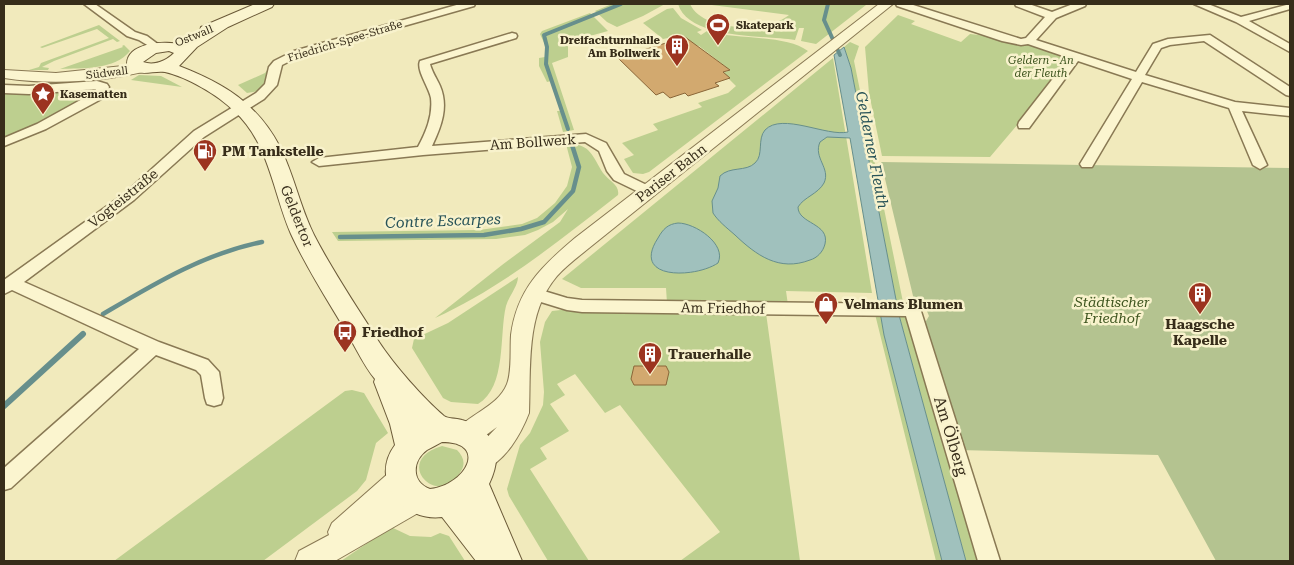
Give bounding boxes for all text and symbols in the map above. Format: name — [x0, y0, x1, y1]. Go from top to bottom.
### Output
sports icon: Skatepark — [705, 12, 731, 46]
street label: Friedrich-Spee-Straße — [286, 17, 404, 65]
place label: Skatepark — [736, 19, 794, 32]
street label: Ostwall — [173, 22, 215, 49]
building icon: Dreifachturnhalle Am Bollwerk — [664, 33, 690, 67]
place label: Dreifachturnhalle Am Bollwerk — [560, 34, 661, 60]
park label: Geldern - An der Fleuth — [1008, 54, 1074, 80]
street label: Südwall — [85, 64, 129, 82]
place icon: Kasematten — [30, 81, 56, 115]
place label: Kasematten — [60, 88, 128, 101]
water label: Gelderner Fleuth — [852, 90, 892, 210]
street label: Am Bollwerk — [489, 131, 577, 153]
fuel station icon: PM Tankstelle — [192, 138, 218, 172]
street label: Pariser Bahn — [633, 141, 709, 205]
place label: PM Tankstelle — [222, 143, 324, 159]
street label: Vogteistraße — [85, 165, 161, 231]
street label: Geldertor — [277, 183, 317, 249]
water label: Contre Escarpes — [385, 210, 501, 232]
building icon: Haagsche Kapelle — [1187, 281, 1213, 315]
shop icon: Velmans Blumen — [813, 291, 839, 325]
park label: Städtischer Friedhof — [1073, 294, 1150, 326]
place label: Velmans Blumen — [844, 296, 963, 312]
street label: Am Friedhof — [681, 299, 766, 317]
place label: Haagsche Kapelle — [1165, 316, 1235, 348]
bus stop icon: Friedhof — [332, 319, 358, 353]
place label: Friedhof — [362, 324, 425, 340]
building icon: Trauerhalle — [637, 341, 663, 375]
place label: Trauerhalle — [668, 346, 751, 362]
street label: Am Ölberg — [930, 394, 972, 479]

